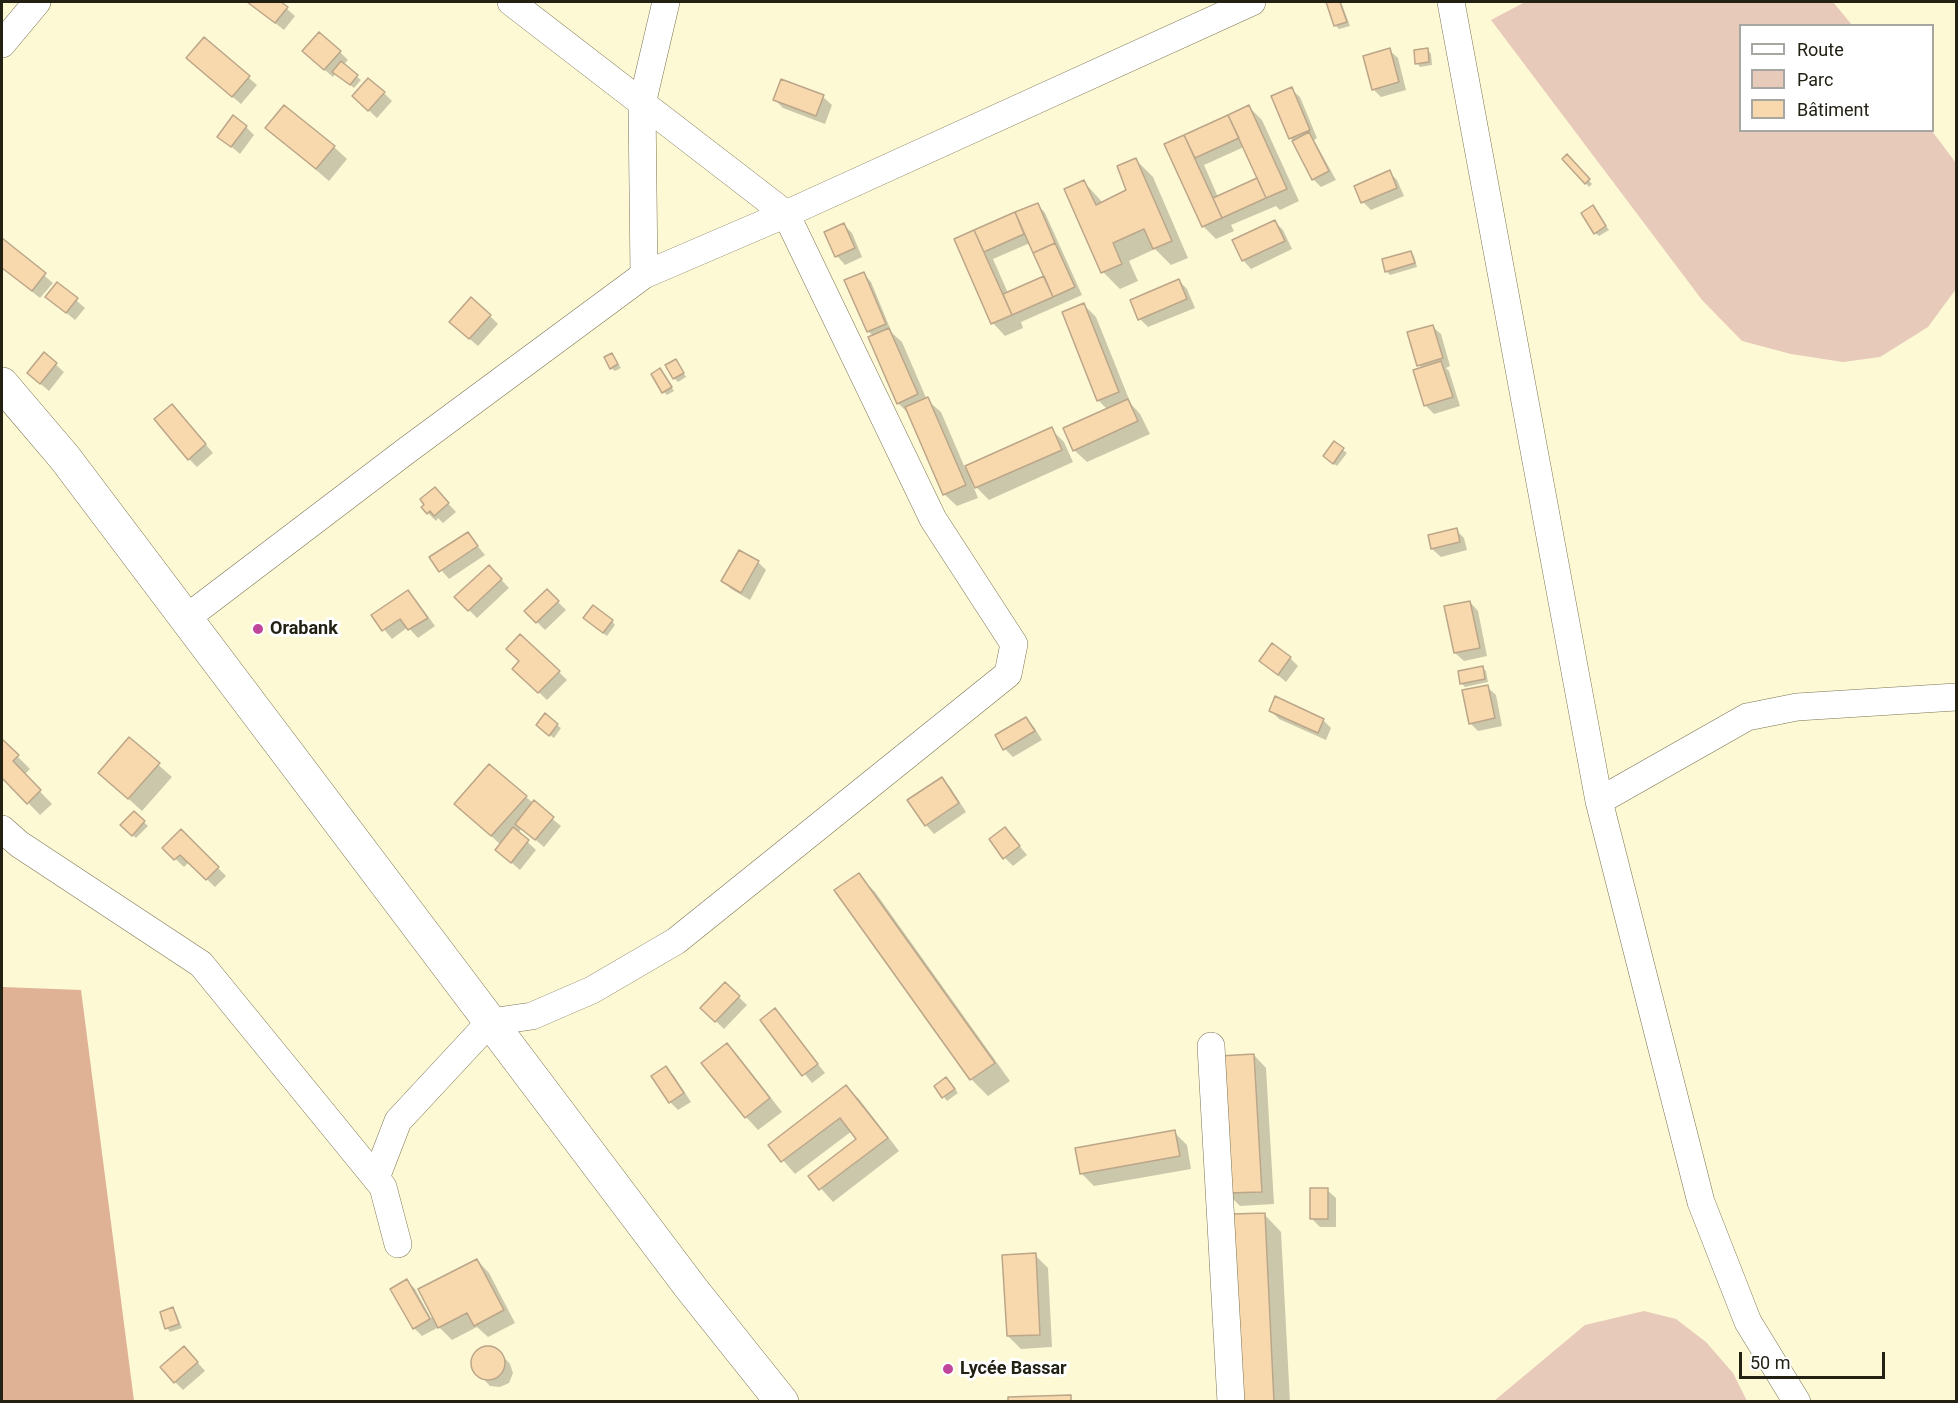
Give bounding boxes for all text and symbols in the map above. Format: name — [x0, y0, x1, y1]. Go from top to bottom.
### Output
legend — [1739, 24, 1934, 132]
text: Route — [1797, 39, 1844, 60]
text: Parc — [1797, 69, 1833, 90]
text: Bâtiment — [1797, 99, 1869, 120]
place label: Orabank — [270, 618, 338, 640]
marker: Orabank — [251, 622, 265, 636]
scale bar — [1742, 1340, 1888, 1378]
text: 50 m — [1750, 1352, 1790, 1373]
place label: Lycée Bassar — [960, 1358, 1067, 1380]
marker: Lycée Bassar — [941, 1362, 955, 1376]

